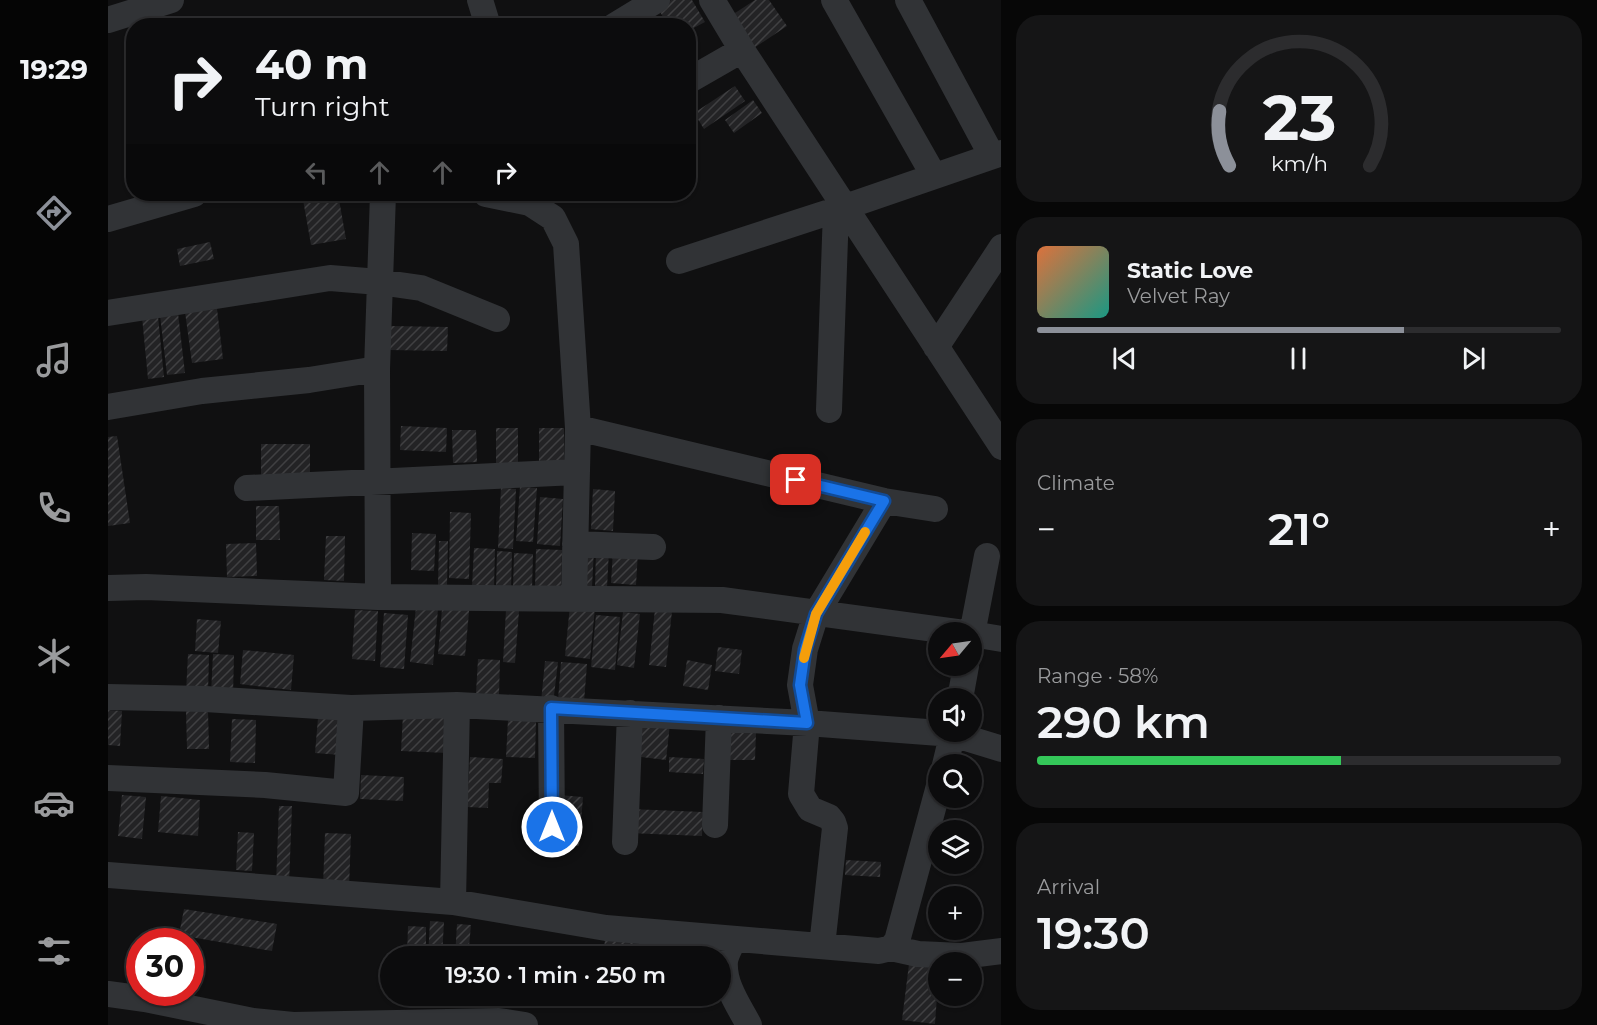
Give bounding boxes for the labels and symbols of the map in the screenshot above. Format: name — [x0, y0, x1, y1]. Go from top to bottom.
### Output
pin — [770, 454, 821, 505]
north arrow — [928, 622, 982, 676]
position arrow — [520, 795, 584, 859]
speed limit sign: 30 — [126, 928, 204, 1006]

